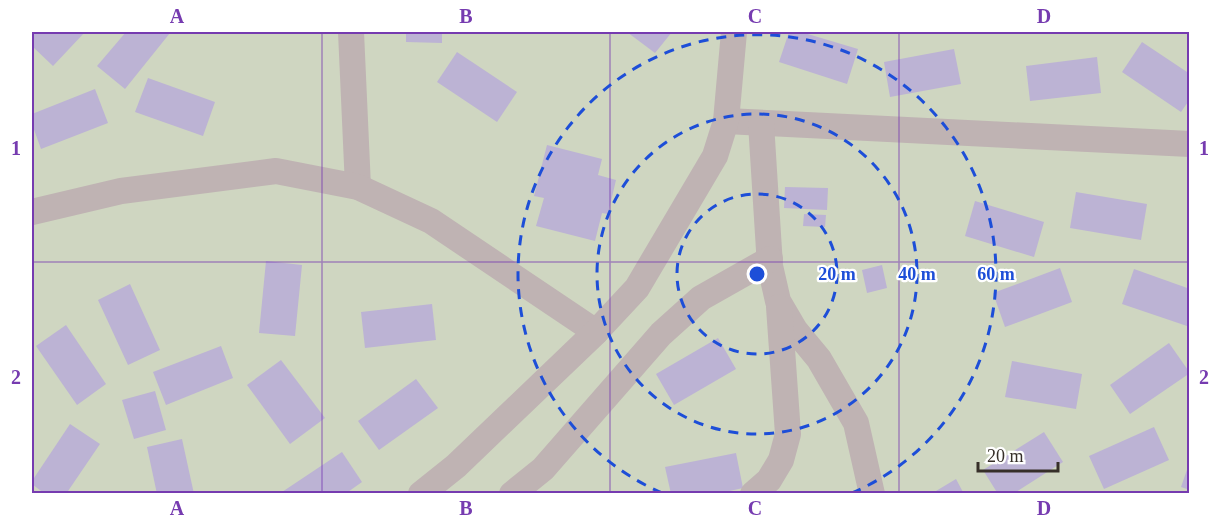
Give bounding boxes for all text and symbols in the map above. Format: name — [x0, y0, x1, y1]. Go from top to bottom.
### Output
text: A — [170, 5, 185, 27]
text: B — [459, 5, 473, 27]
text: C — [748, 5, 762, 27]
text: D — [1037, 5, 1051, 27]
text: 1 — [11, 137, 21, 159]
text: 1 — [1199, 137, 1209, 159]
centre of rings — [747, 264, 767, 284]
text: 20 m — [818, 264, 856, 284]
text: 40 m — [898, 264, 936, 284]
text: 60 m — [977, 264, 1015, 284]
text: 2 — [11, 366, 21, 388]
text: 2 — [1199, 366, 1209, 388]
scale bar — [978, 435, 1058, 473]
text: 20 m — [987, 446, 1024, 466]
text: A — [170, 497, 185, 519]
text: B — [459, 497, 473, 519]
text: C — [748, 497, 762, 519]
text: D — [1037, 497, 1051, 519]

